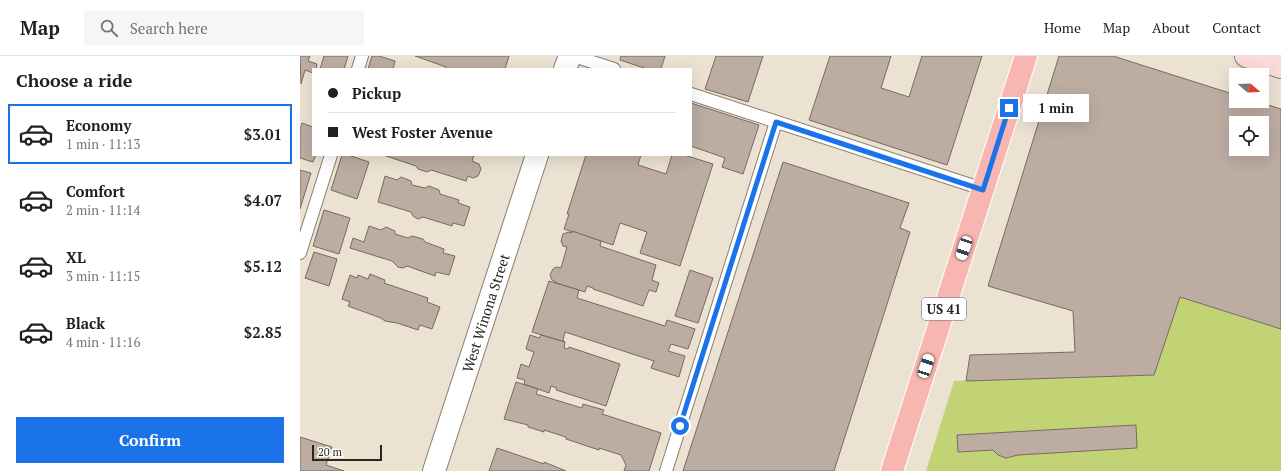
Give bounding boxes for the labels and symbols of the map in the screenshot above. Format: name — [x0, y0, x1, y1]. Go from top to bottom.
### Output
north arrow — [1229, 68, 1269, 108]
callout: 1 min — [1023, 94, 1089, 122]
route end — [1000, 99, 1018, 117]
car — [955, 235, 973, 261]
street label: West Winona Street — [457, 250, 514, 374]
road number: US 41 — [922, 298, 966, 320]
car — [917, 353, 935, 379]
route start — [671, 417, 689, 435]
scale bar — [312, 443, 382, 462]

